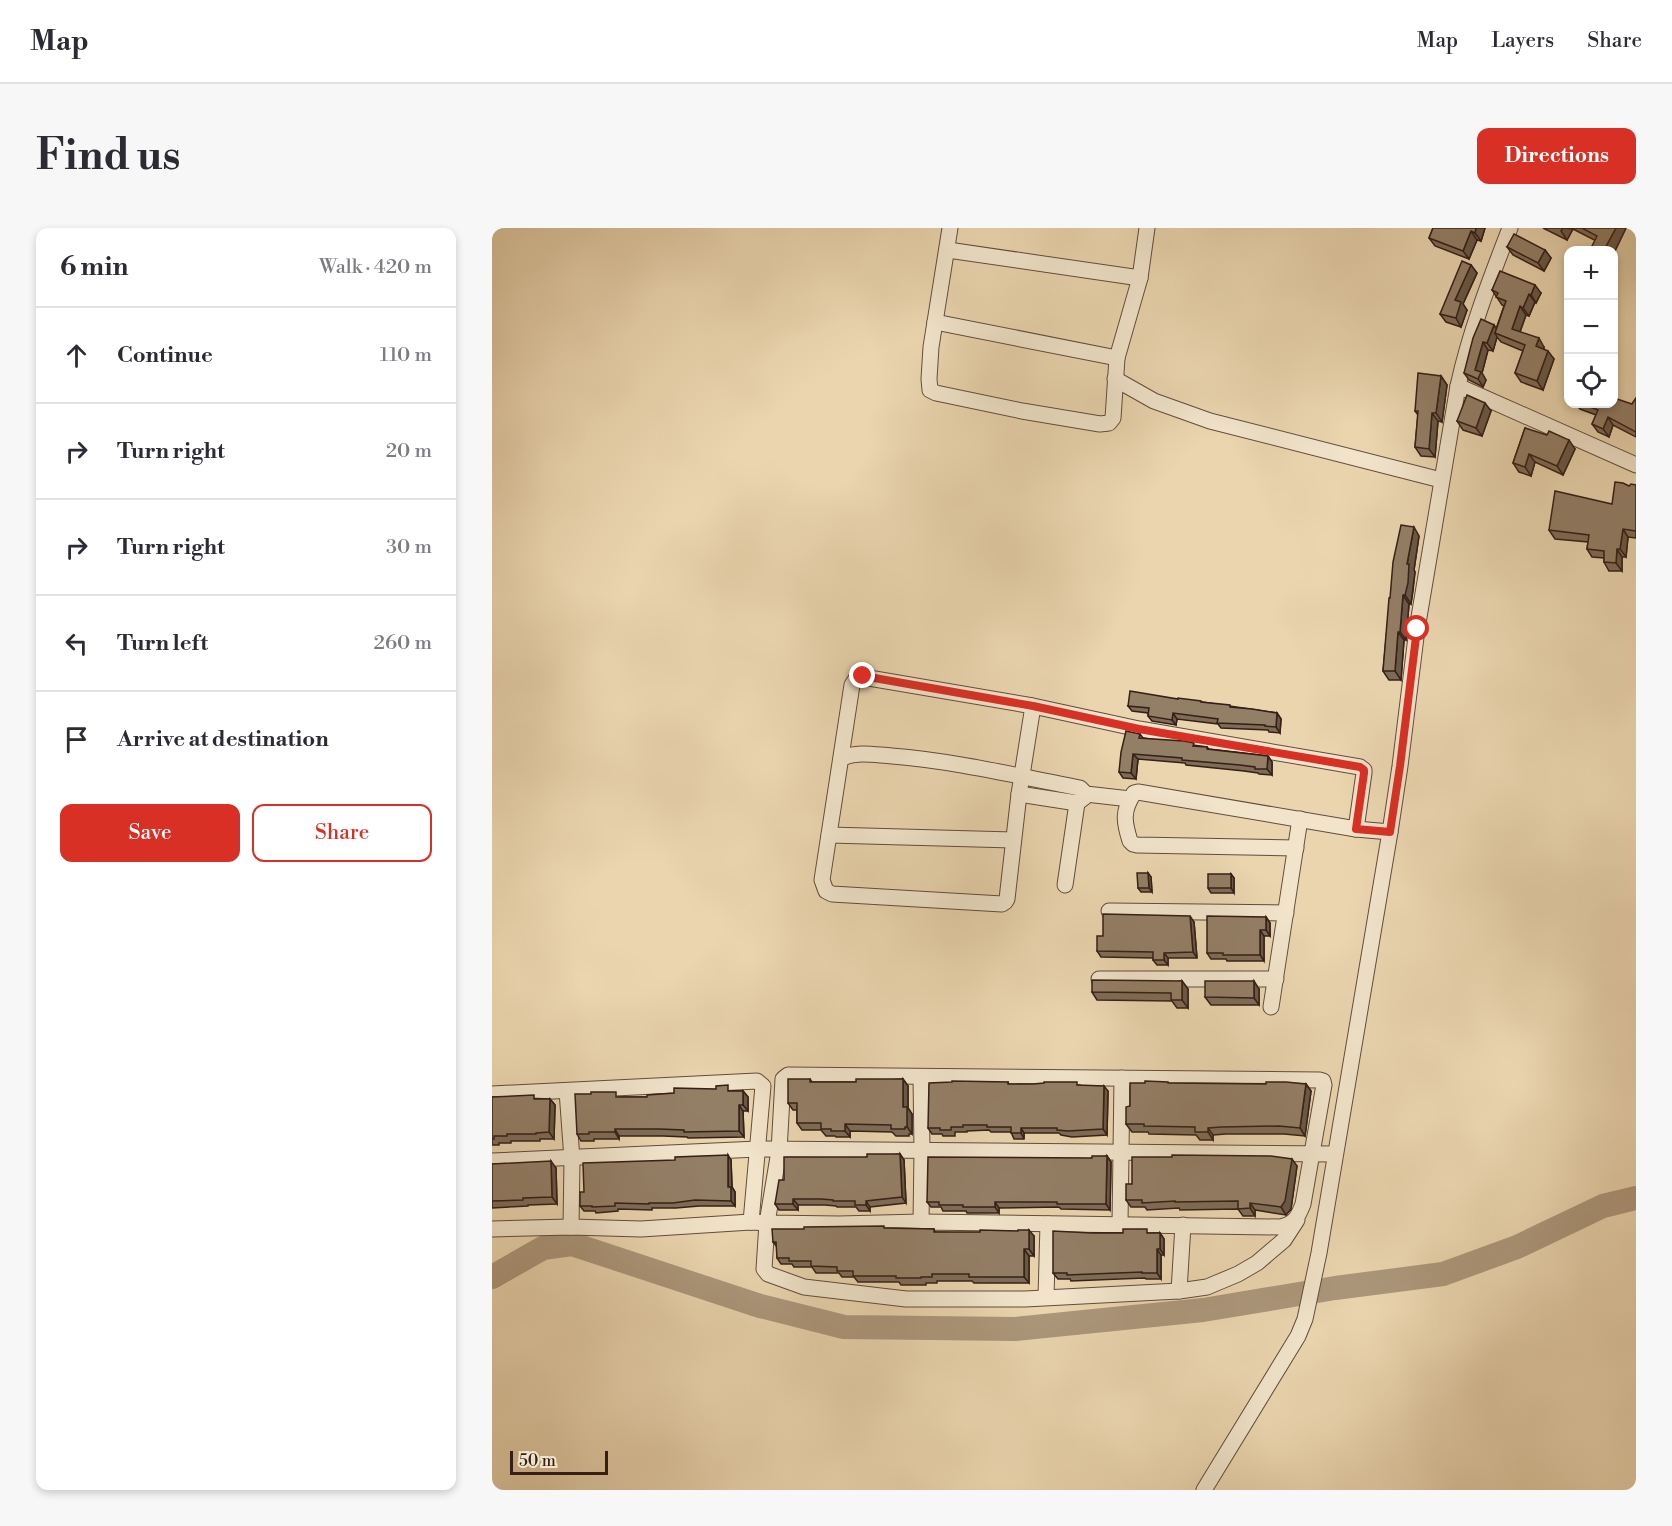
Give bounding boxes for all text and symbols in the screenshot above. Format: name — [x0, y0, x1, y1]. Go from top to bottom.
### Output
text: Map — [30, 24, 89, 59]
text: Map — [1417, 28, 1458, 54]
text: Layers — [1491, 28, 1554, 54]
text: Share — [1587, 28, 1642, 54]
button: Directions — [1477, 128, 1636, 184]
text: Find us — [36, 130, 180, 183]
map controls — [1564, 246, 1618, 408]
button: + — [1564, 246, 1618, 300]
text: 6 min — [60, 251, 128, 283]
text: Walk · 420 m — [319, 255, 432, 280]
button: − — [1564, 300, 1618, 354]
icon: ahead — [60, 339, 93, 372]
text: Continue — [117, 342, 213, 369]
text: 110 m — [380, 343, 432, 368]
button: locate — [1564, 354, 1618, 408]
icon: right — [60, 435, 93, 468]
text: Turn right — [117, 438, 225, 465]
text: 20 m — [386, 439, 432, 464]
icon: right — [60, 531, 93, 564]
text: Turn right — [117, 534, 225, 561]
text: 30 m — [386, 535, 432, 560]
route start — [1403, 615, 1429, 641]
icon: left — [60, 627, 93, 660]
text: Turn left — [117, 630, 208, 657]
text: 260 m — [374, 631, 432, 656]
route end — [849, 662, 875, 688]
icon: arrive — [60, 723, 93, 756]
text: Arrive at destination — [117, 726, 329, 753]
button: Save — [60, 804, 240, 862]
button: Share — [252, 804, 432, 862]
scale bar — [510, 1448, 608, 1476]
text: 50 m — [519, 1451, 556, 1471]

